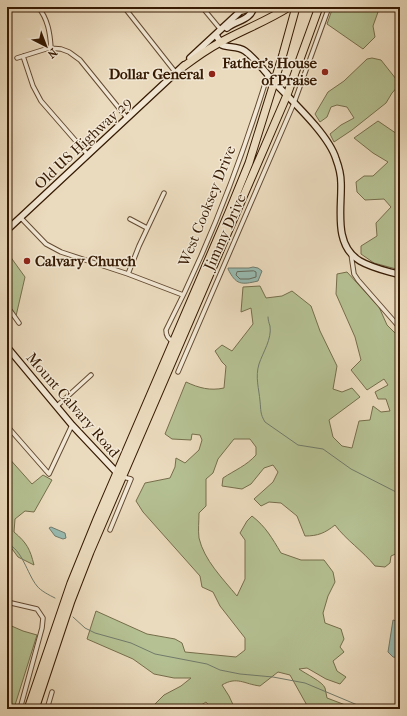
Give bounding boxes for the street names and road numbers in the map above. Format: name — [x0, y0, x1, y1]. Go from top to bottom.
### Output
street label: Old US Highway 29 — [31, 93, 136, 193]
street label: West Cooksey Drive — [174, 142, 240, 270]
street label: Jimmy Drive — [200, 190, 250, 274]
street label: Mount Calvary Road — [23, 349, 124, 462]

